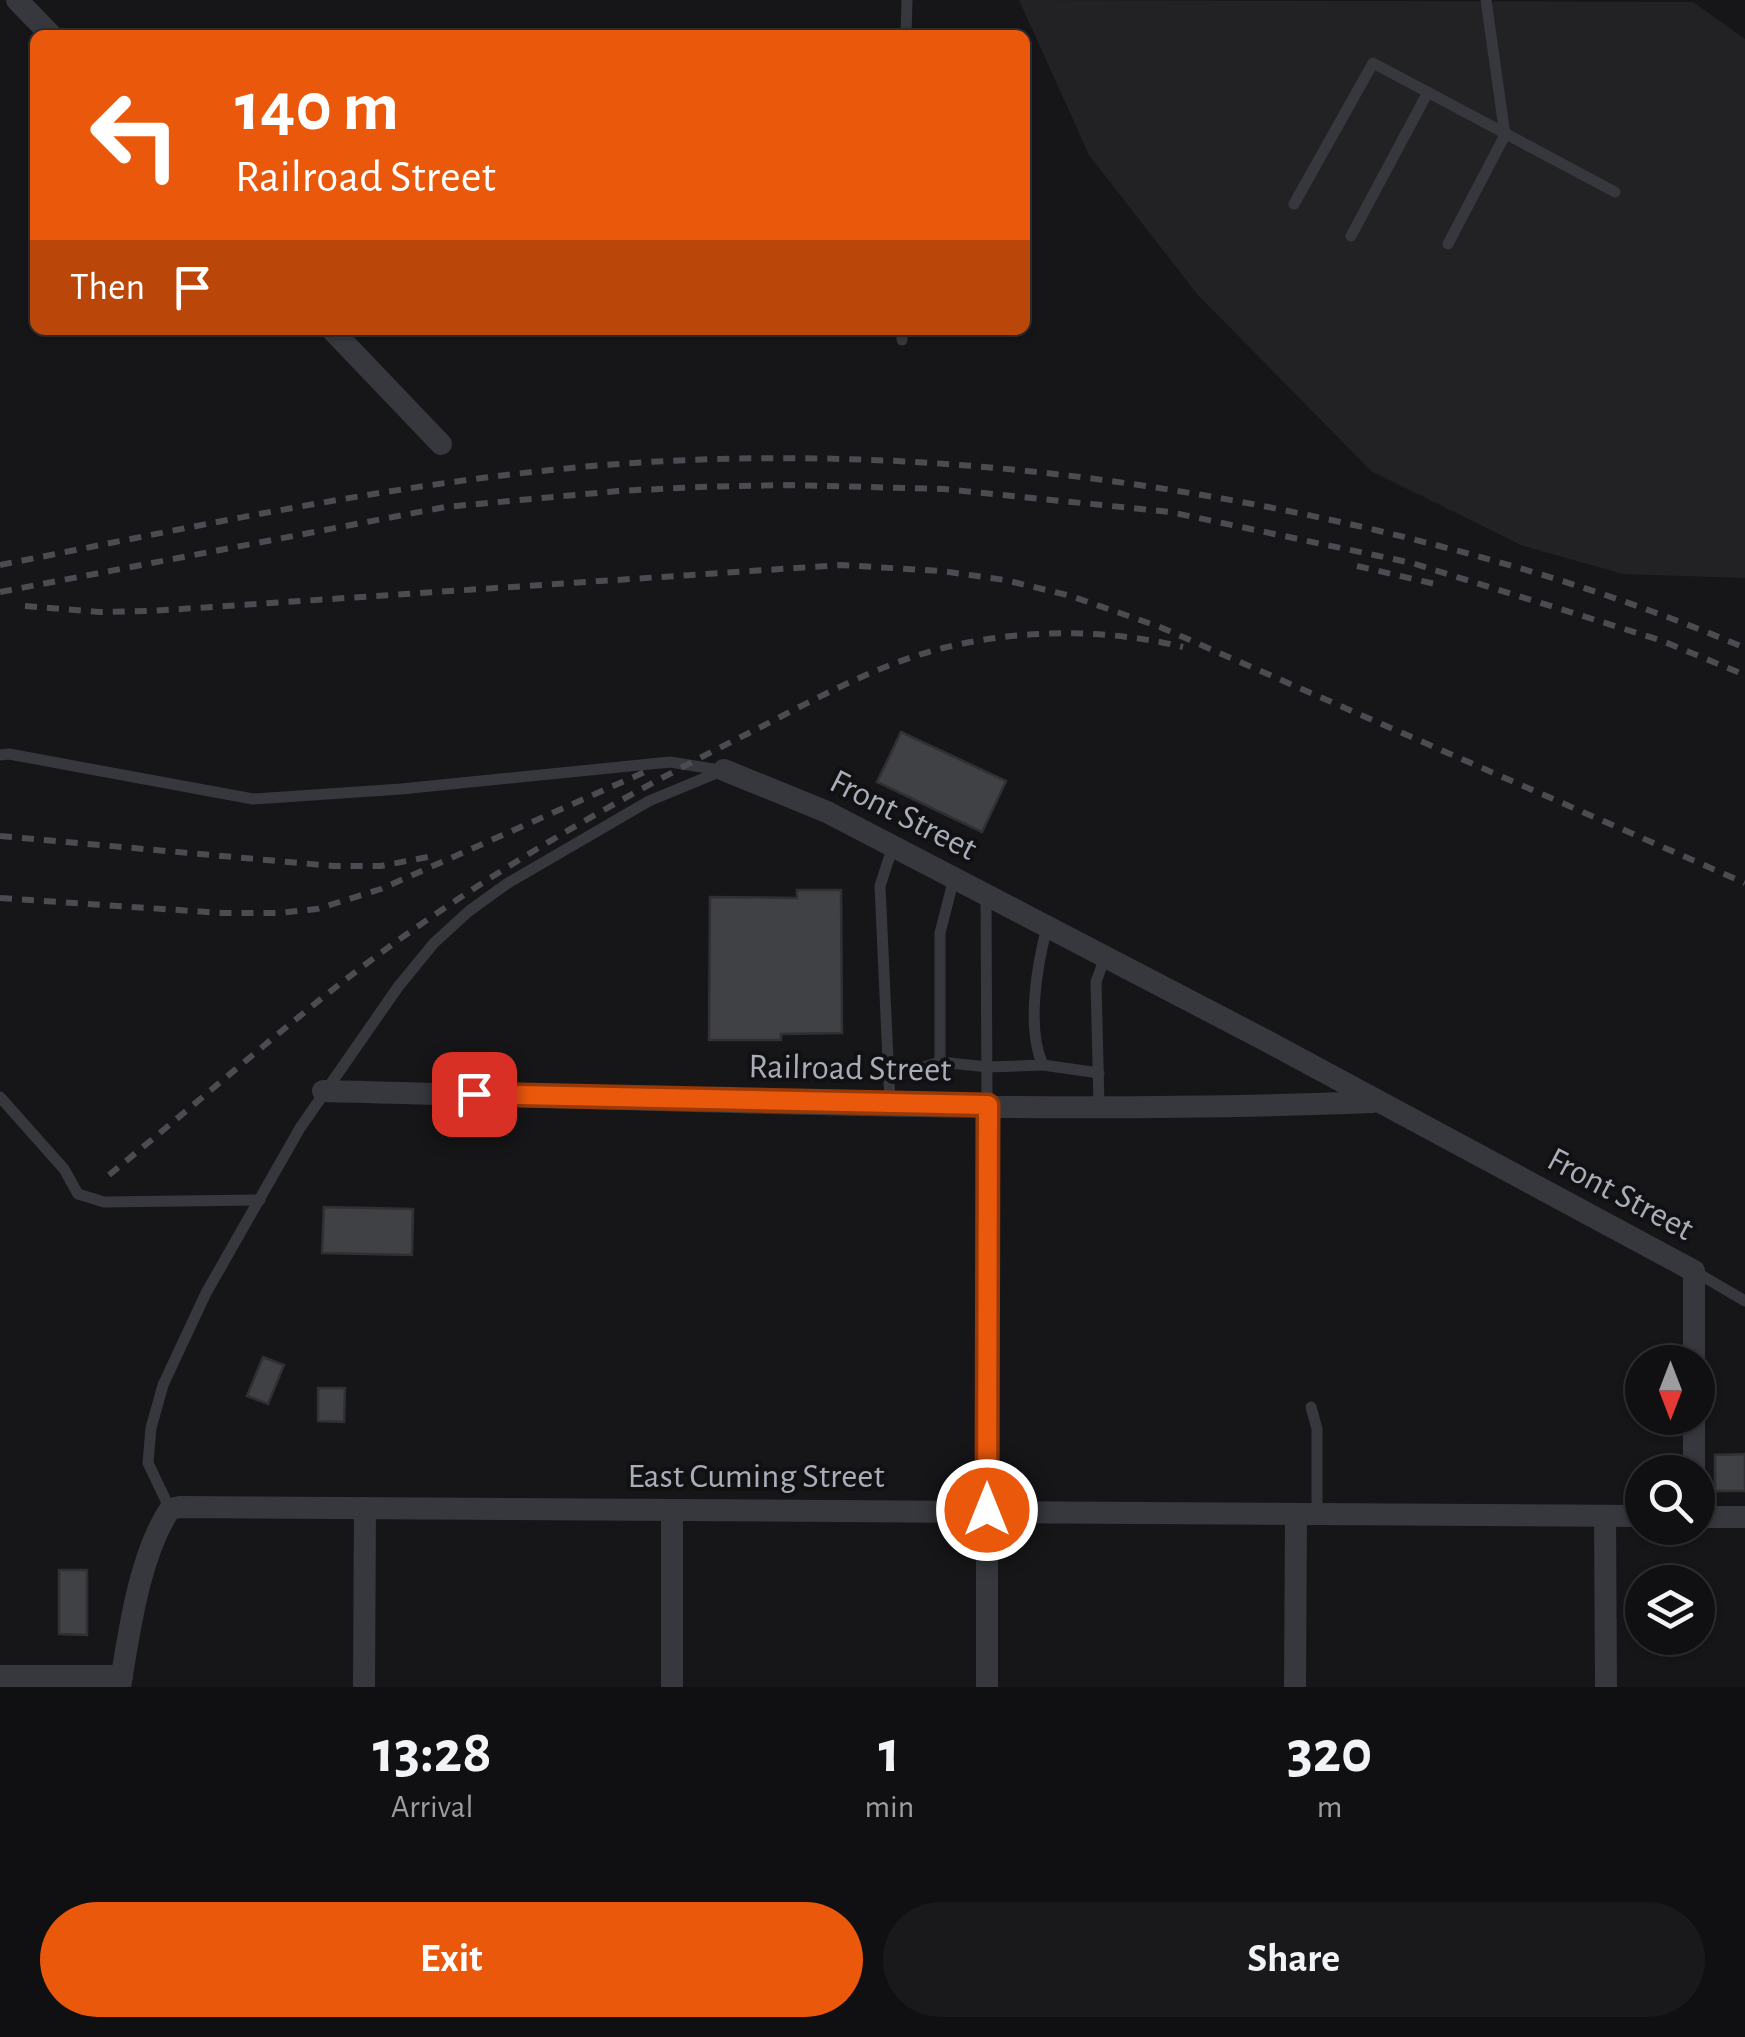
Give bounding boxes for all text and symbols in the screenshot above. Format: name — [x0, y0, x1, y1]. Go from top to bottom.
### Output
icon: left — [70, 70, 200, 200]
text: 140 m — [235, 73, 399, 143]
text: Railroad Street — [235, 155, 496, 200]
icon: arrive — [165, 260, 220, 315]
text: Then — [70, 269, 145, 307]
street label: Front Street — [824, 764, 982, 867]
street label: Railroad Street — [748, 1049, 952, 1088]
pin — [432, 1052, 517, 1137]
icon: arrive — [447, 1067, 502, 1122]
street label: Front Street — [1542, 1141, 1699, 1247]
north arrow — [1625, 1345, 1715, 1435]
map controls — [1625, 1345, 1715, 1655]
button: search — [1625, 1455, 1715, 1545]
position arrow — [935, 1458, 1039, 1562]
street label: East Cuming Street — [627, 1459, 885, 1494]
button: layers — [1625, 1565, 1715, 1655]
text: 13:28 — [373, 1723, 492, 1783]
text: 1 — [879, 1723, 900, 1783]
text: 320 — [1287, 1723, 1372, 1783]
text: Arrival — [391, 1791, 473, 1823]
text: min — [864, 1791, 914, 1823]
text: m — [1317, 1791, 1342, 1823]
button: Exit — [40, 1902, 863, 2017]
button: Share — [883, 1902, 1705, 2017]

